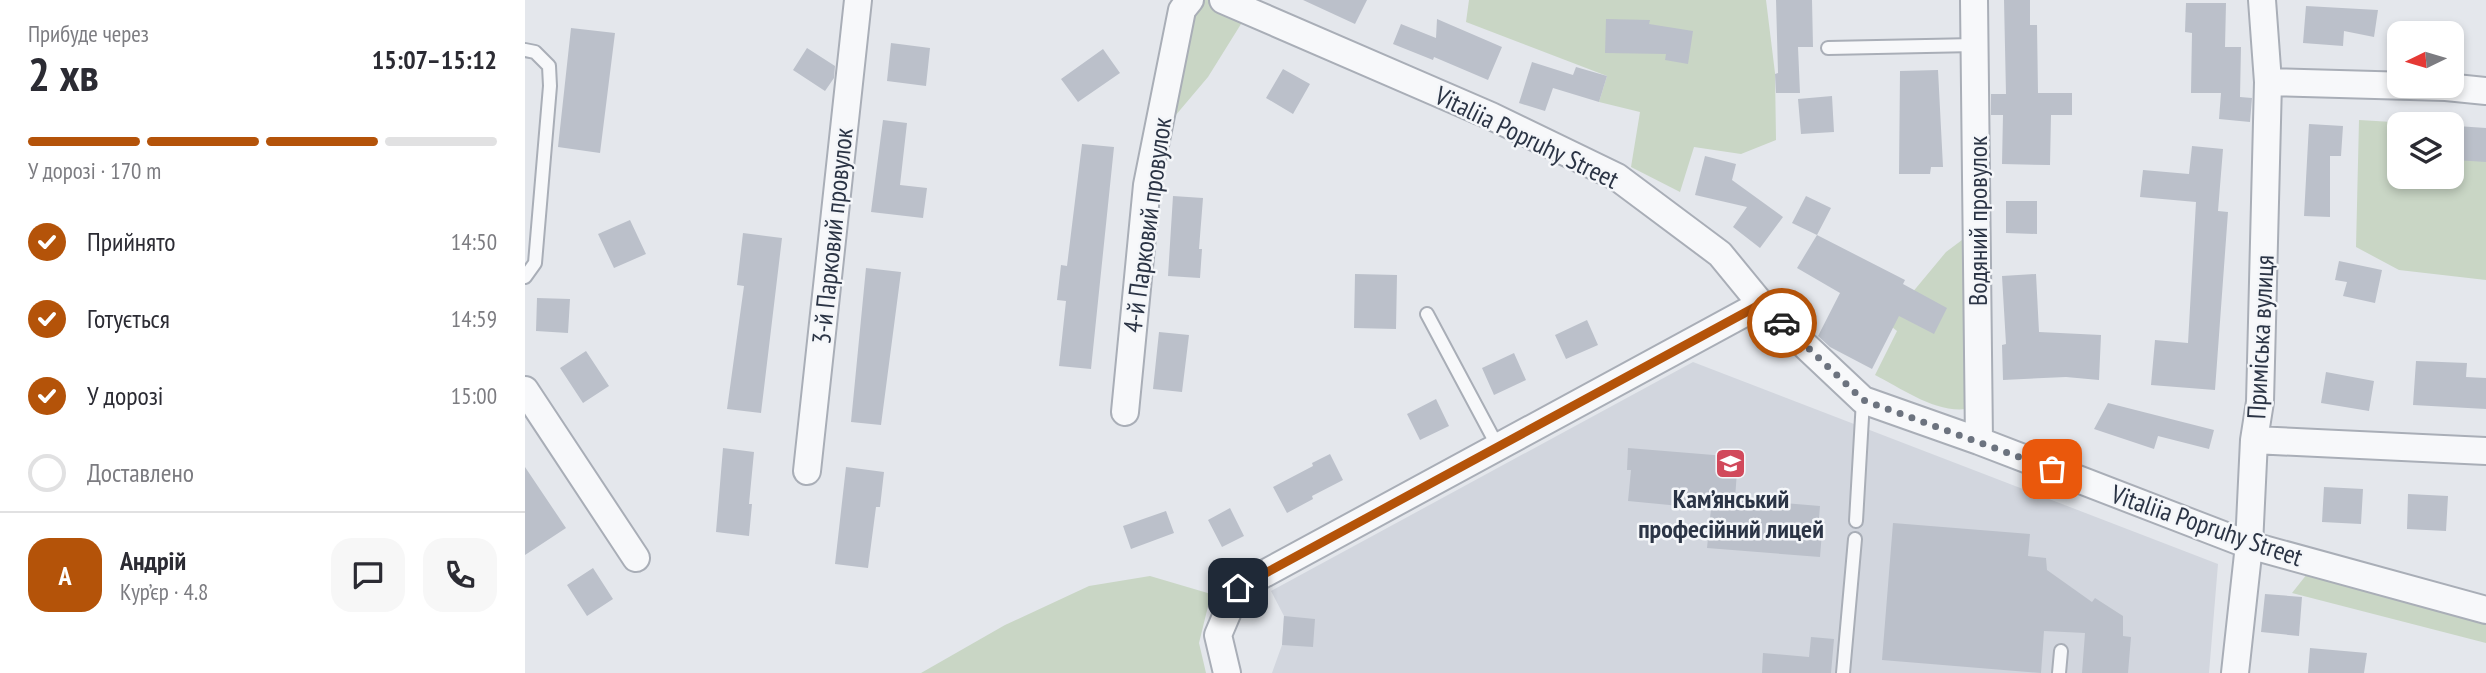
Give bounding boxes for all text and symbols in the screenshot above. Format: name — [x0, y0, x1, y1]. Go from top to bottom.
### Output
text: Прибуде через — [28, 19, 149, 48]
north arrow — [2387, 21, 2464, 98]
map controls — [2387, 21, 2464, 189]
text: 15:07–15:12 — [372, 43, 497, 76]
text: 2 хв — [28, 44, 99, 104]
street label: Vitaliia Popruhy Street — [1429, 78, 1624, 196]
button: layers — [2387, 112, 2464, 189]
street label: 4-й Парковий провулок — [1116, 115, 1178, 335]
street label: 3-й Парковий провулок — [804, 126, 860, 346]
street label: Водяний провулок — [1961, 136, 1994, 306]
text: У дорозі · 170 m — [28, 156, 161, 185]
icon: check — [28, 223, 66, 261]
text: Прийнято — [87, 225, 175, 258]
text: 14:50 — [451, 227, 497, 256]
street label: Приміська вулиця — [2239, 254, 2281, 420]
courier — [1747, 288, 1817, 358]
icon: check — [28, 300, 66, 338]
text: Готується — [87, 302, 170, 335]
text: 14:59 — [451, 304, 497, 333]
icon: car — [1763, 304, 1801, 342]
icon: check — [28, 377, 66, 415]
text: У дорозі — [87, 379, 164, 412]
text: 15:00 — [451, 381, 497, 410]
pin — [2022, 439, 2082, 499]
school or university icon: Кам’янський професійний лицей — [1714, 446, 1748, 480]
icon: bag — [2033, 450, 2071, 488]
text: Доставлено — [87, 456, 194, 489]
street label: Vitaliia Popruhy Street — [2106, 476, 2307, 573]
place label: Кам’янський професійний лицей — [1638, 482, 1824, 545]
button: chat — [331, 538, 405, 612]
button: phone — [423, 538, 497, 612]
text: Андрій — [120, 544, 186, 577]
pin — [1208, 558, 1268, 618]
text: А — [58, 559, 72, 592]
icon: home — [1219, 569, 1257, 607]
text: Кур’єр · 4.8 — [120, 577, 208, 606]

